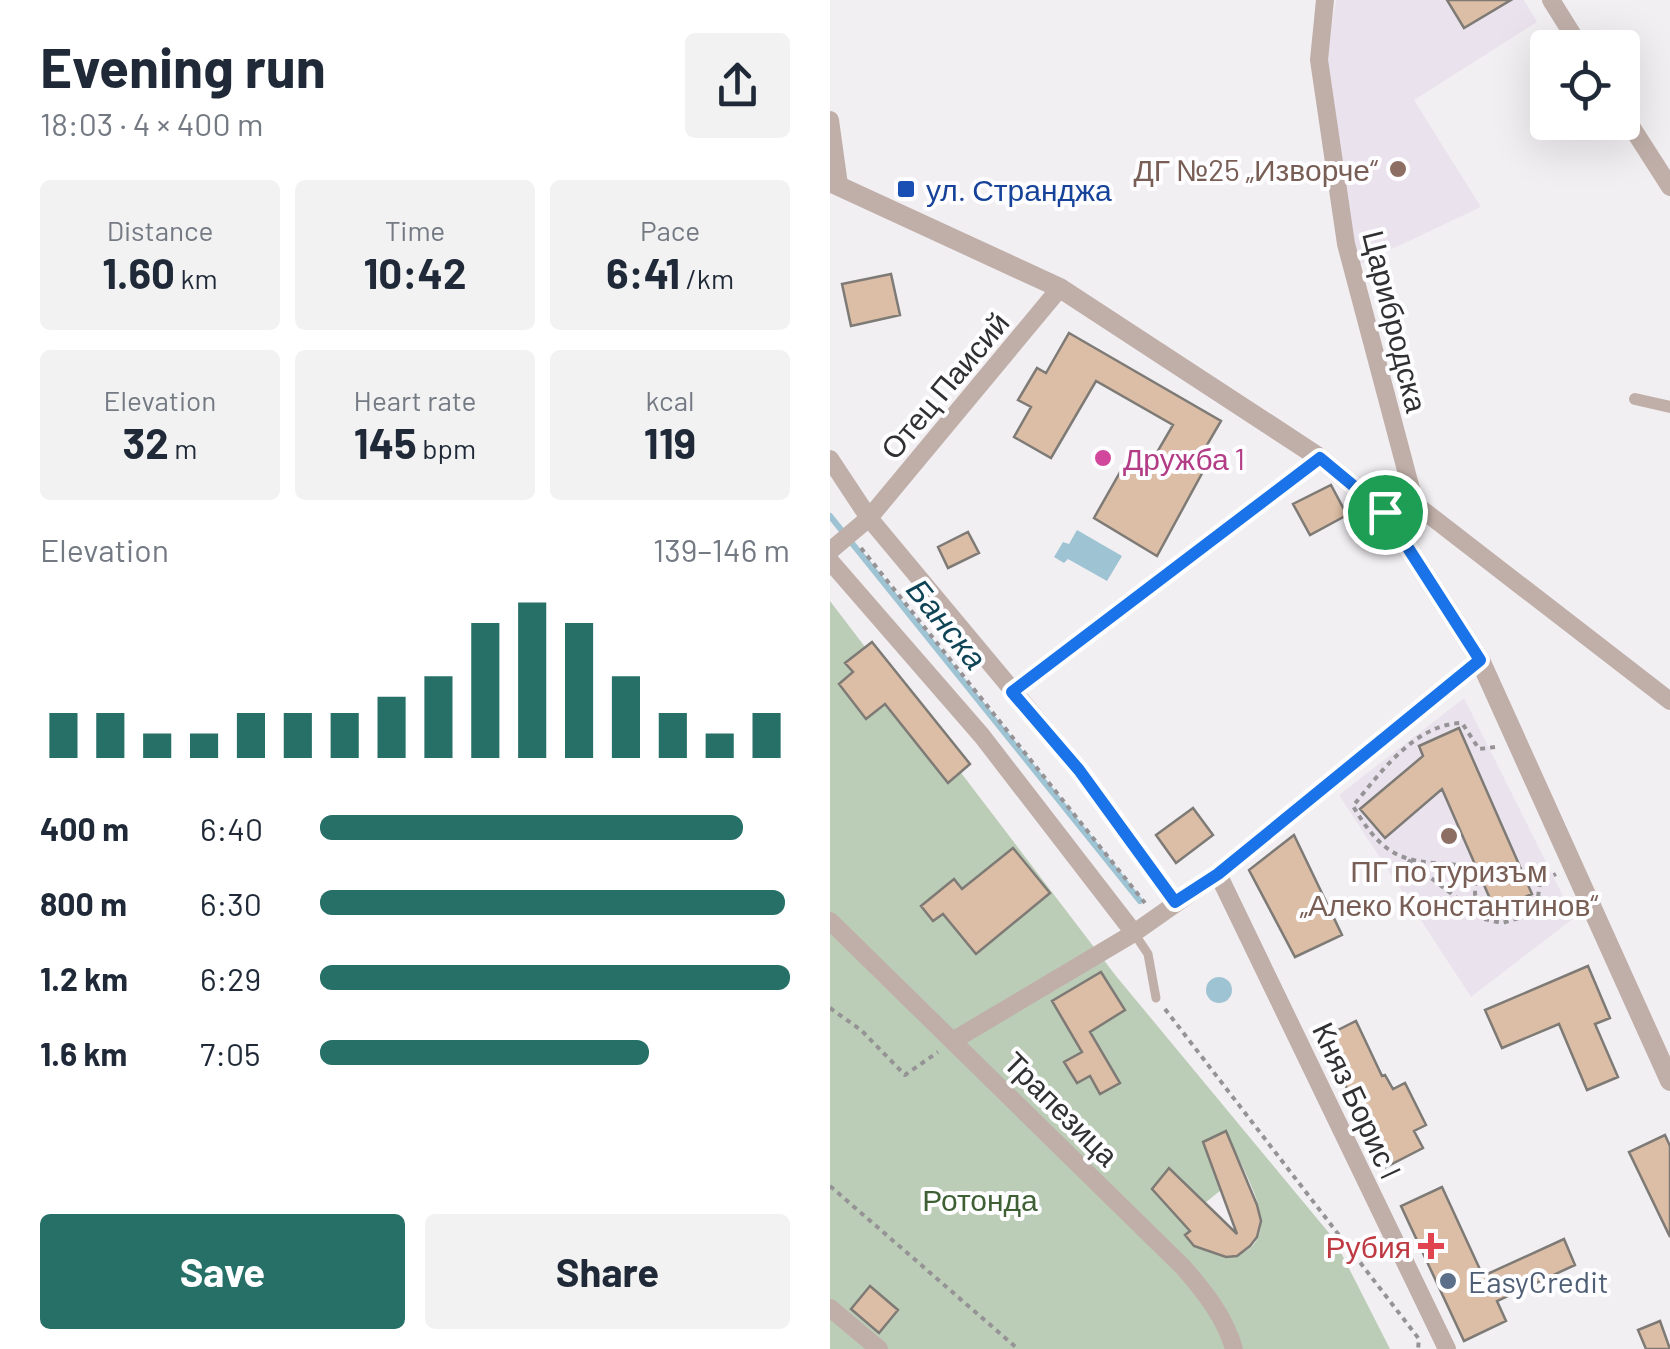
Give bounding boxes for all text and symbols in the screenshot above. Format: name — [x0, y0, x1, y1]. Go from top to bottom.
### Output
map controls — [1530, 30, 1640, 140]
button: locate — [1530, 30, 1640, 140]
text: Evening run — [40, 33, 326, 99]
button: share — [685, 33, 790, 138]
text: 18:03 · 4 × 400 m — [40, 104, 263, 142]
place label: ДГ №25 „Изворче“ — [1134, 151, 1378, 187]
marker: ДГ №25 „Изворче“ — [1387, 158, 1409, 180]
place label: ул. Странджа — [926, 171, 1112, 207]
marker: ул. Странджа — [895, 178, 917, 200]
text: Distance — [107, 213, 213, 247]
text: Time — [385, 213, 445, 247]
text: Pace — [640, 213, 700, 247]
street label: Царибродска — [1356, 226, 1436, 416]
text: 1.60 — [102, 247, 175, 297]
text: 10:42 — [363, 247, 467, 297]
text: 6:41 — [606, 247, 680, 297]
text: km — [175, 261, 218, 295]
text: /km — [680, 261, 734, 295]
street label: Отец Паисий — [872, 304, 1016, 466]
text: Elevation — [104, 383, 216, 417]
text: Heart rate — [354, 383, 476, 417]
text: kcal — [646, 383, 694, 417]
text: 32 — [123, 417, 169, 467]
text: 145 — [354, 417, 417, 467]
text: 119 — [644, 417, 696, 467]
text: m — [169, 431, 197, 465]
text: bpm — [417, 431, 476, 465]
place label: Дружба 1 — [1123, 440, 1245, 476]
marker: Дружба 1 — [1092, 447, 1114, 469]
pin — [1343, 470, 1428, 555]
icon: arrive — [1358, 485, 1413, 540]
text: Elevation — [40, 530, 169, 568]
text: 139–146 m — [653, 530, 790, 568]
water label: Банска — [900, 570, 996, 676]
text: 400 m — [40, 809, 129, 847]
text: 6:40 — [200, 809, 263, 847]
marker: ПГ по туризъм „Алеко Константинов“ — [1438, 825, 1460, 847]
place label: ПГ по туризъм „Алеко Константинов“ — [1300, 852, 1598, 922]
text: 800 m — [40, 884, 127, 922]
text: 6:30 — [200, 884, 262, 922]
text: 1.2 km — [40, 959, 128, 997]
text: 6:29 — [200, 959, 261, 997]
street label: Княз Борис I — [1306, 1016, 1410, 1184]
text: 1.6 km — [40, 1034, 127, 1072]
text: 7:05 — [200, 1034, 261, 1072]
street label: Трапезица — [997, 1043, 1127, 1173]
park label: Ротонда — [922, 1181, 1038, 1217]
button: Save — [40, 1214, 405, 1329]
button: Share — [425, 1214, 790, 1329]
place label: Рубия — [1325, 1228, 1411, 1264]
marker: Рубия — [1420, 1235, 1442, 1257]
place label: EasyCredit — [1468, 1263, 1609, 1299]
marker: EasyCredit — [1437, 1270, 1459, 1292]

